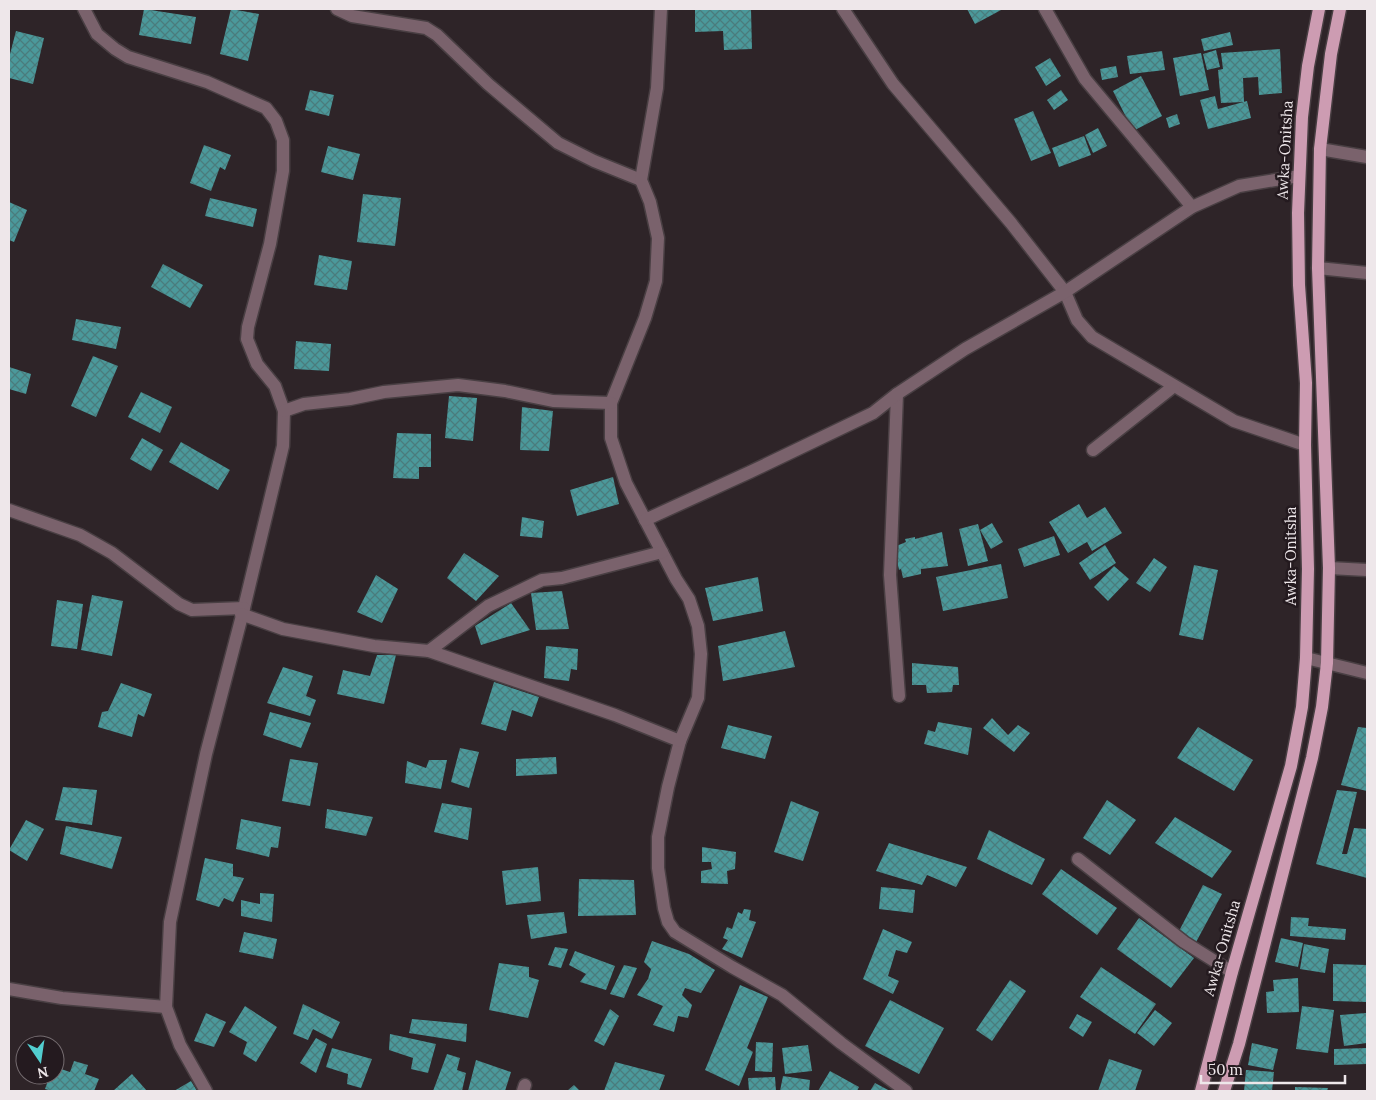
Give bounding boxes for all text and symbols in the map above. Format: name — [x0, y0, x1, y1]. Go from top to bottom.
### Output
street label: Awka-Onitsha — [1272, 100, 1297, 201]
street label: Awka-Onitsha — [1281, 506, 1300, 607]
street label: Awka-Onitsha — [1198, 897, 1244, 999]
north arrow — [15, 1035, 65, 1085]
scale bar — [1201, 1052, 1345, 1084]
text: 50 m — [1208, 1060, 1243, 1079]
text: N — [35, 1063, 50, 1083]

